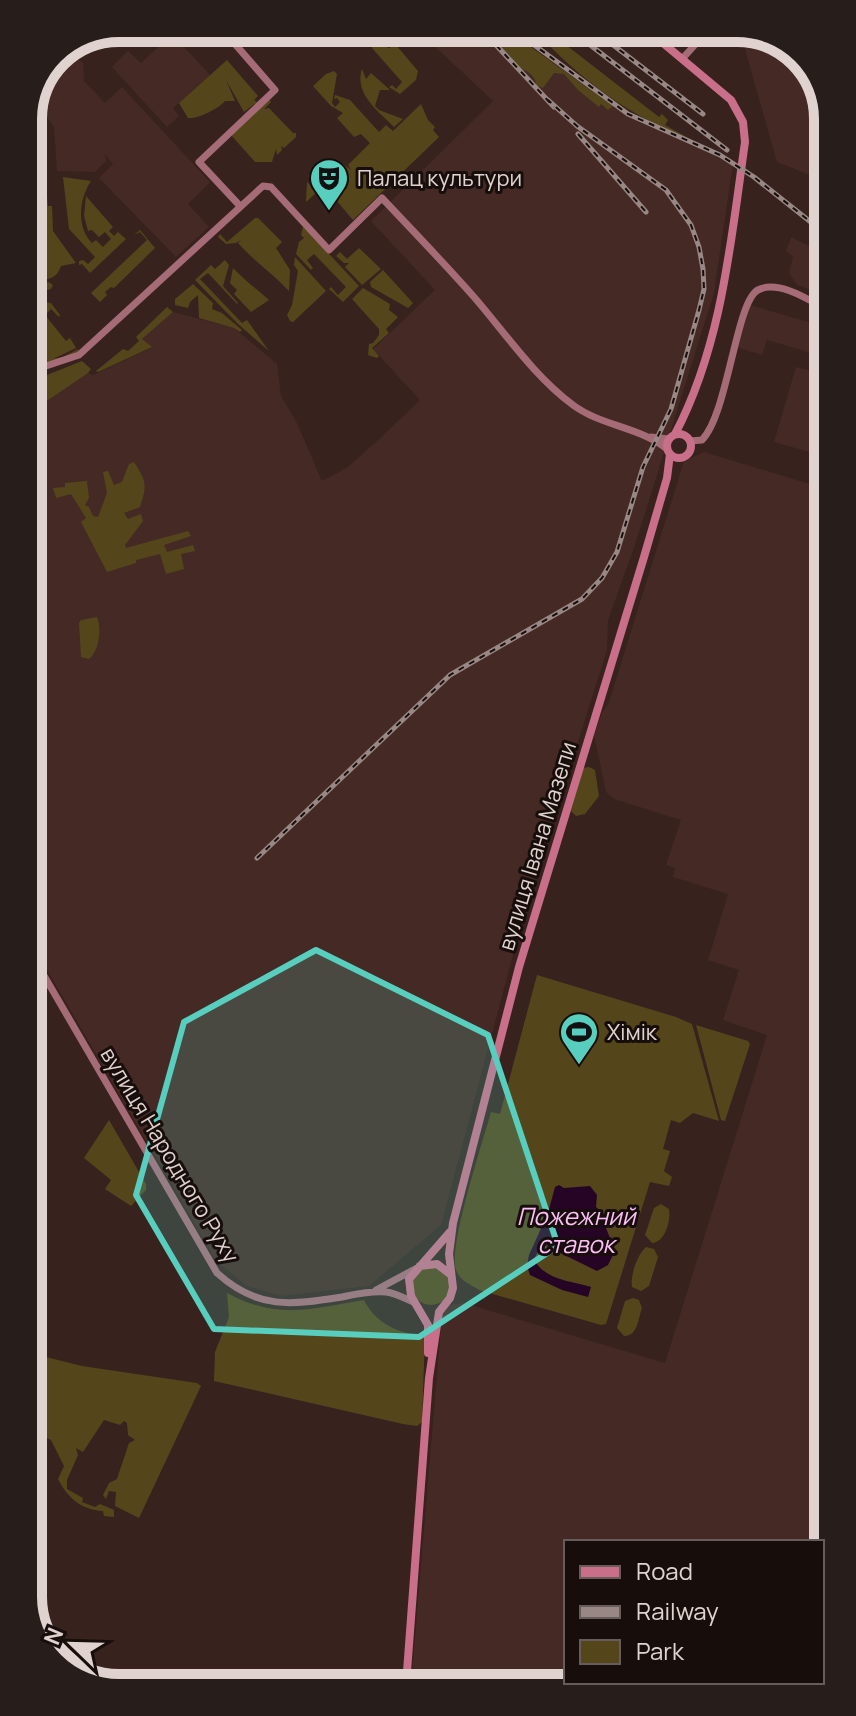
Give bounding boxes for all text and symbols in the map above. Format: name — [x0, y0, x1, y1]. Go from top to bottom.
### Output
theatre icon: Палац культури — [308, 157, 350, 212]
place label: Палац культури — [357, 163, 522, 193]
street label: вулиця Івана Мазепи — [491, 738, 583, 954]
sports icon: Хімік — [558, 1011, 600, 1066]
place label: Хімік — [607, 1017, 658, 1047]
street label: вулиця Народного Руху — [94, 1042, 246, 1269]
water label: Пожежний ставок — [517, 1199, 638, 1260]
legend — [564, 1540, 824, 1684]
text: Road — [636, 1554, 693, 1587]
text: Railway — [636, 1594, 719, 1627]
north arrow — [32, 1604, 112, 1684]
text: N — [37, 1623, 70, 1649]
text: Park — [636, 1634, 685, 1667]

